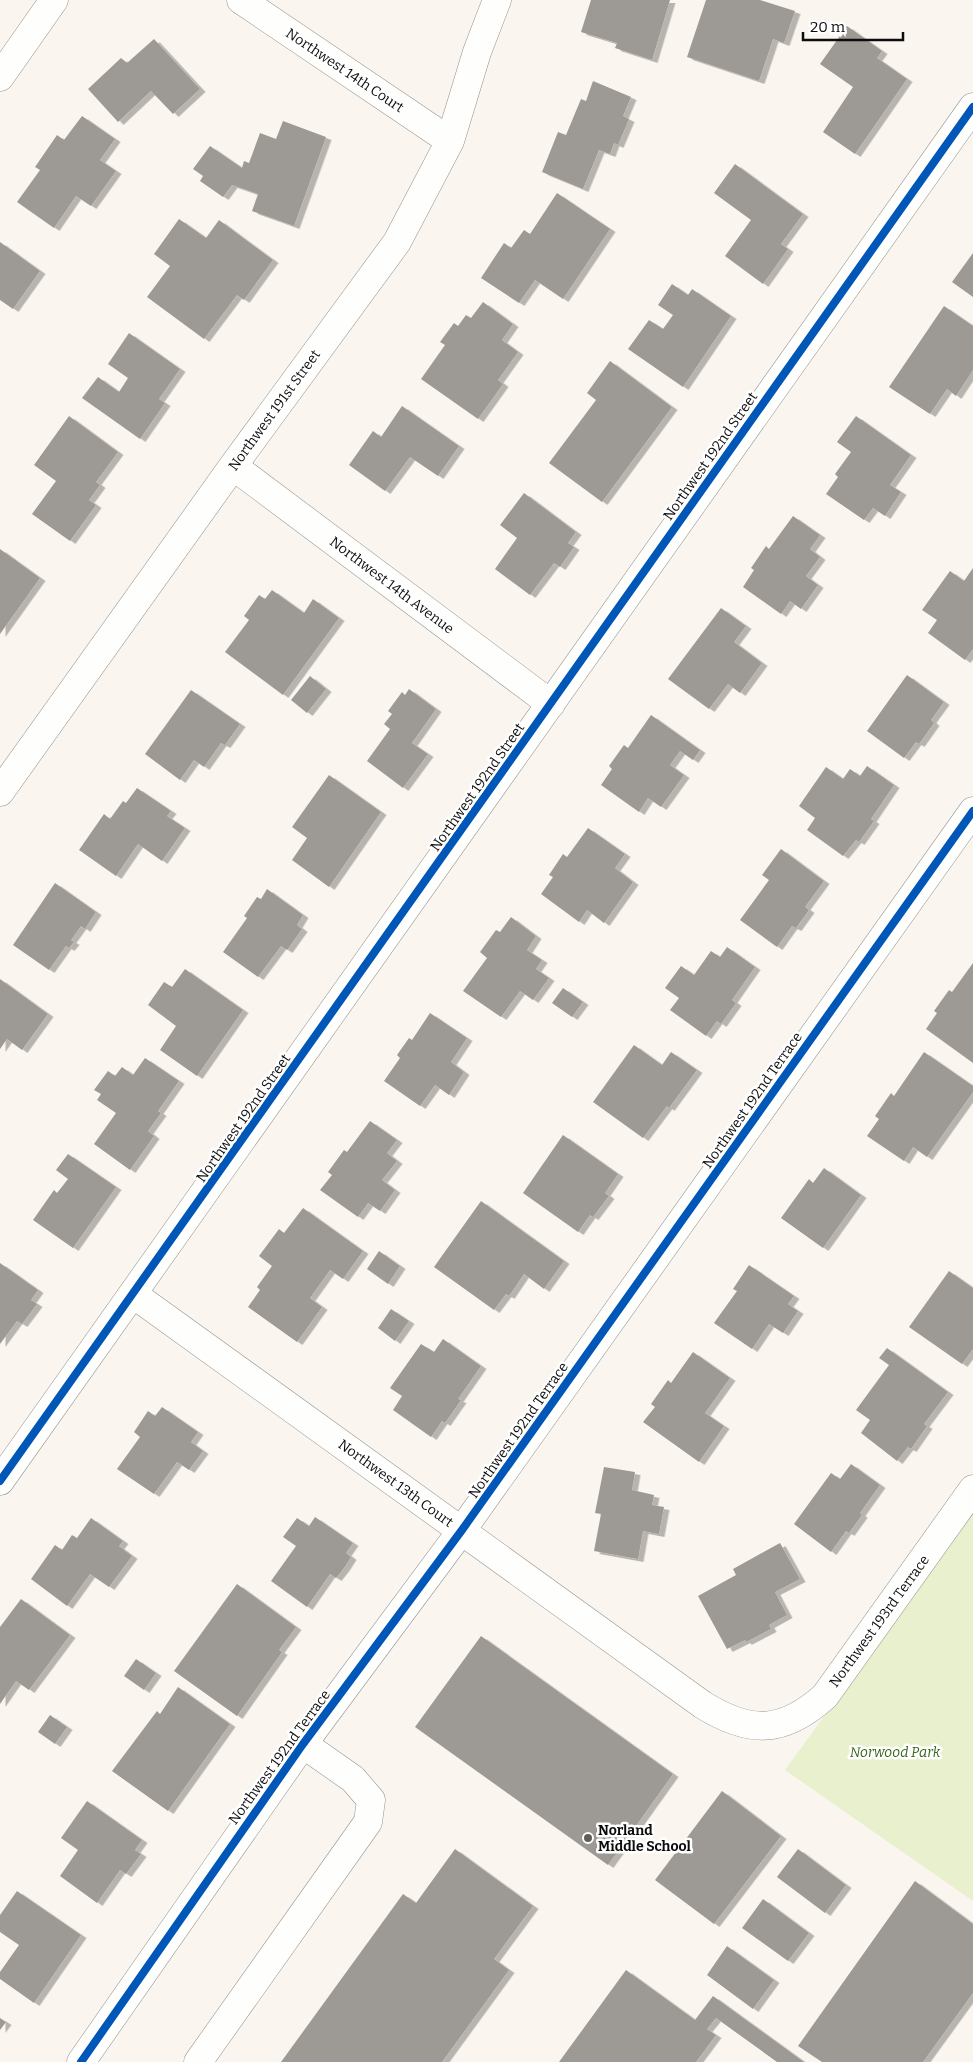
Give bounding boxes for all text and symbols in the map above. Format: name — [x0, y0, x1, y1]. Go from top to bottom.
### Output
scale bar — [803, 10, 903, 42]
text: 20 m — [810, 18, 846, 36]
street label: Northwest 14th Court — [283, 25, 407, 116]
street label: Northwest 191st Street — [225, 347, 324, 474]
street label: Northwest 192nd Street — [660, 389, 761, 524]
street label: Northwest 14th Avenue — [326, 533, 457, 638]
street label: Northwest 192nd Street — [427, 720, 528, 855]
street label: Northwest 192nd Terrace — [699, 1029, 806, 1172]
street label: Northwest 192nd Street — [193, 1051, 294, 1186]
street label: Northwest 192nd Terrace — [465, 1359, 572, 1502]
street label: Northwest 13th Court — [335, 1436, 457, 1531]
street label: Northwest 193rd Terrace — [826, 1552, 933, 1691]
street label: Northwest 192nd Terrace — [225, 1687, 334, 1828]
park label: Norwood Park — [850, 1744, 941, 1761]
place label: Norland Middle School — [598, 1822, 692, 1855]
marker: Norland Middle School — [582, 1832, 594, 1844]

